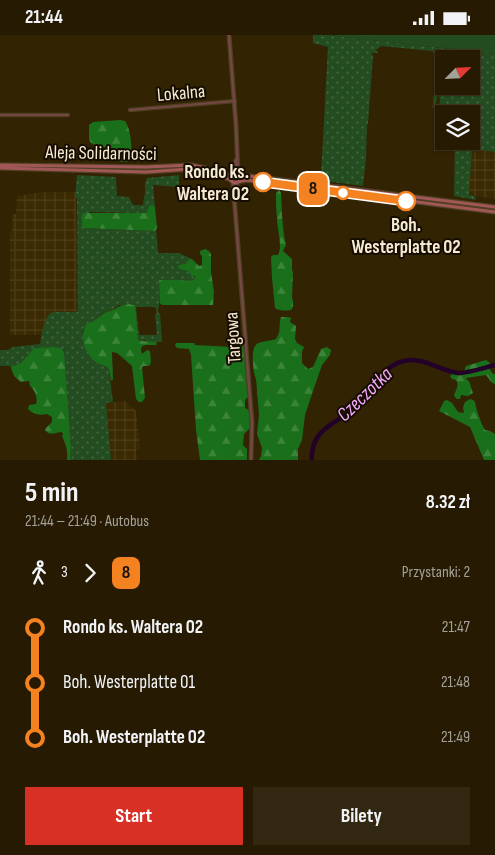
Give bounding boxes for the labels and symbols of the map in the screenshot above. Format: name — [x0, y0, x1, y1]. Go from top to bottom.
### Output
north arrow — [435, 50, 480, 95]
street label: Lokalna — [156, 80, 206, 107]
street label: Aleja Solidarności — [44, 141, 157, 166]
place label: Rondo ks. Waltera 02 — [177, 161, 249, 206]
marker: Rondo ks. Waltera 02 — [253, 172, 273, 192]
line badge: 8 — [297, 173, 329, 205]
unlabelled marker — [336, 186, 350, 200]
marker: Boh. Westerplatte 02 — [396, 191, 416, 211]
place label: Boh. Westerplatte 02 — [351, 214, 461, 259]
street label: Targowa — [220, 311, 247, 365]
water label: Czeczotka — [332, 363, 397, 427]

